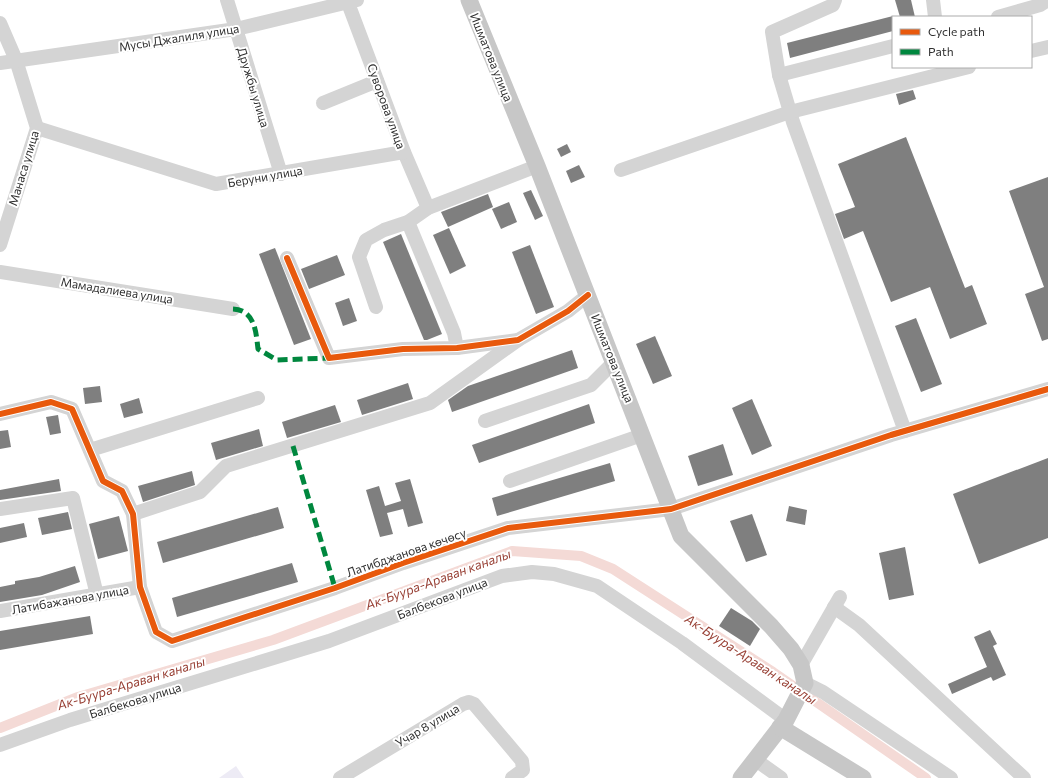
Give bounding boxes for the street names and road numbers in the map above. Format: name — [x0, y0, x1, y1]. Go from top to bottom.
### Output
street label: Ишматова улица — [468, 11, 516, 103]
street label: Мусы Джалиля улица — [118, 21, 240, 53]
street label: Дружбы улица — [235, 45, 273, 129]
street label: Суворова улица — [365, 61, 409, 151]
street label: Манаса улица — [5, 129, 41, 207]
street label: Беруни улица — [226, 163, 304, 189]
street label: Мамадалиева улица — [60, 274, 174, 306]
street label: Ишматова улица — [589, 312, 637, 404]
street label: Латибджанова көчөсү — [344, 525, 468, 579]
street label: Балбекова улица — [395, 574, 489, 622]
street label: Латибажанова улица — [10, 582, 130, 616]
street label: Балбекова улица — [87, 679, 183, 721]
street label: Учар 8 улица — [393, 701, 461, 749]

